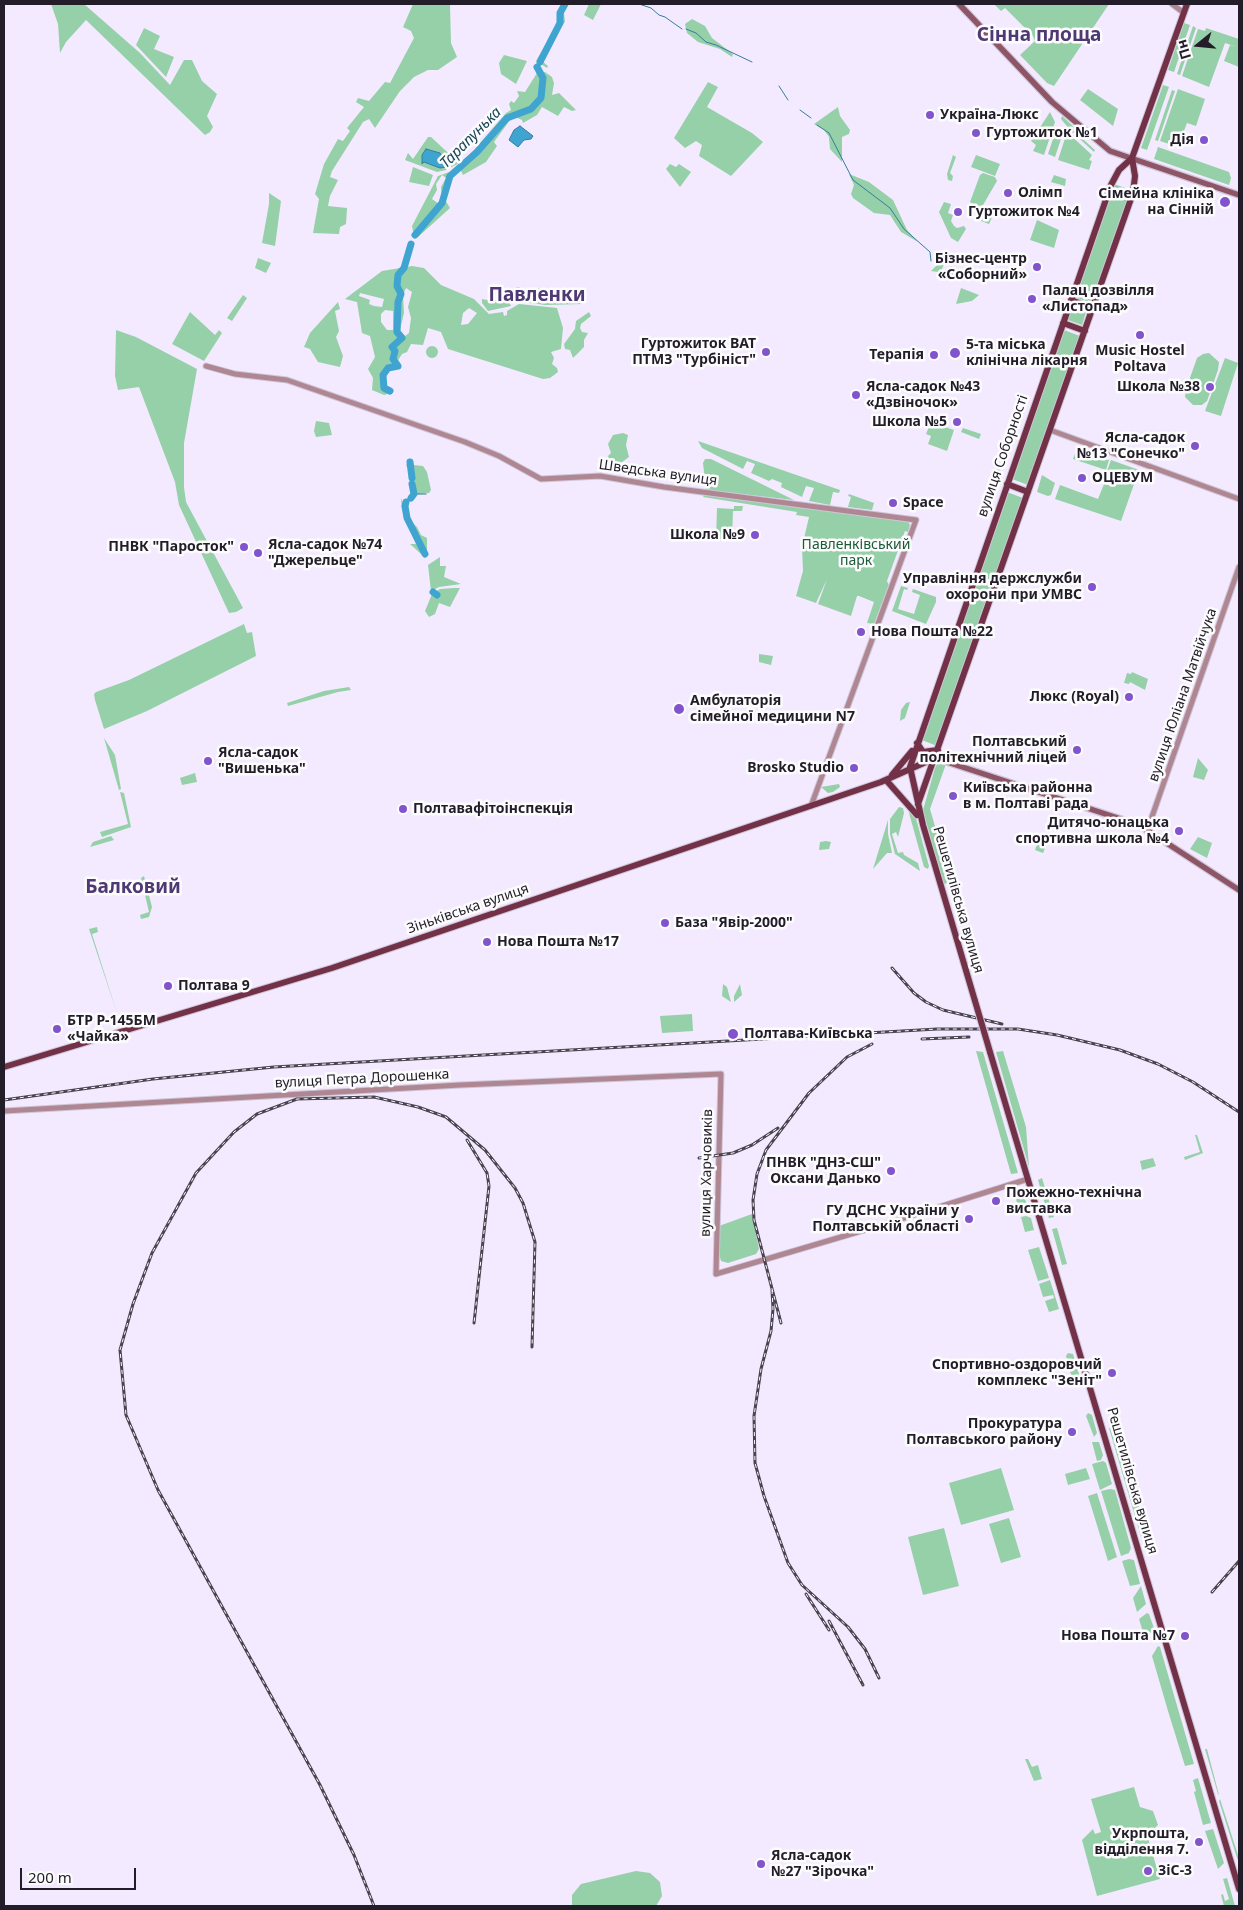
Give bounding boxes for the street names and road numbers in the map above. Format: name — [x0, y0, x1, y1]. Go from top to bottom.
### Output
street label: вулиця Соборності — [974, 393, 1032, 519]
street label: Шведська вулиця — [598, 456, 718, 490]
street label: вулиця Юліана Матвійчука — [1145, 606, 1221, 784]
street label: Решетилівська вулиця — [929, 825, 987, 975]
street label: Зіньківська вулиця — [405, 880, 531, 938]
street label: вулиця Петра Дорошенка — [274, 1066, 450, 1092]
street label: вулиця Харчовиків — [697, 1109, 717, 1237]
street label: Решетилівська вулиця — [1103, 1406, 1161, 1556]

